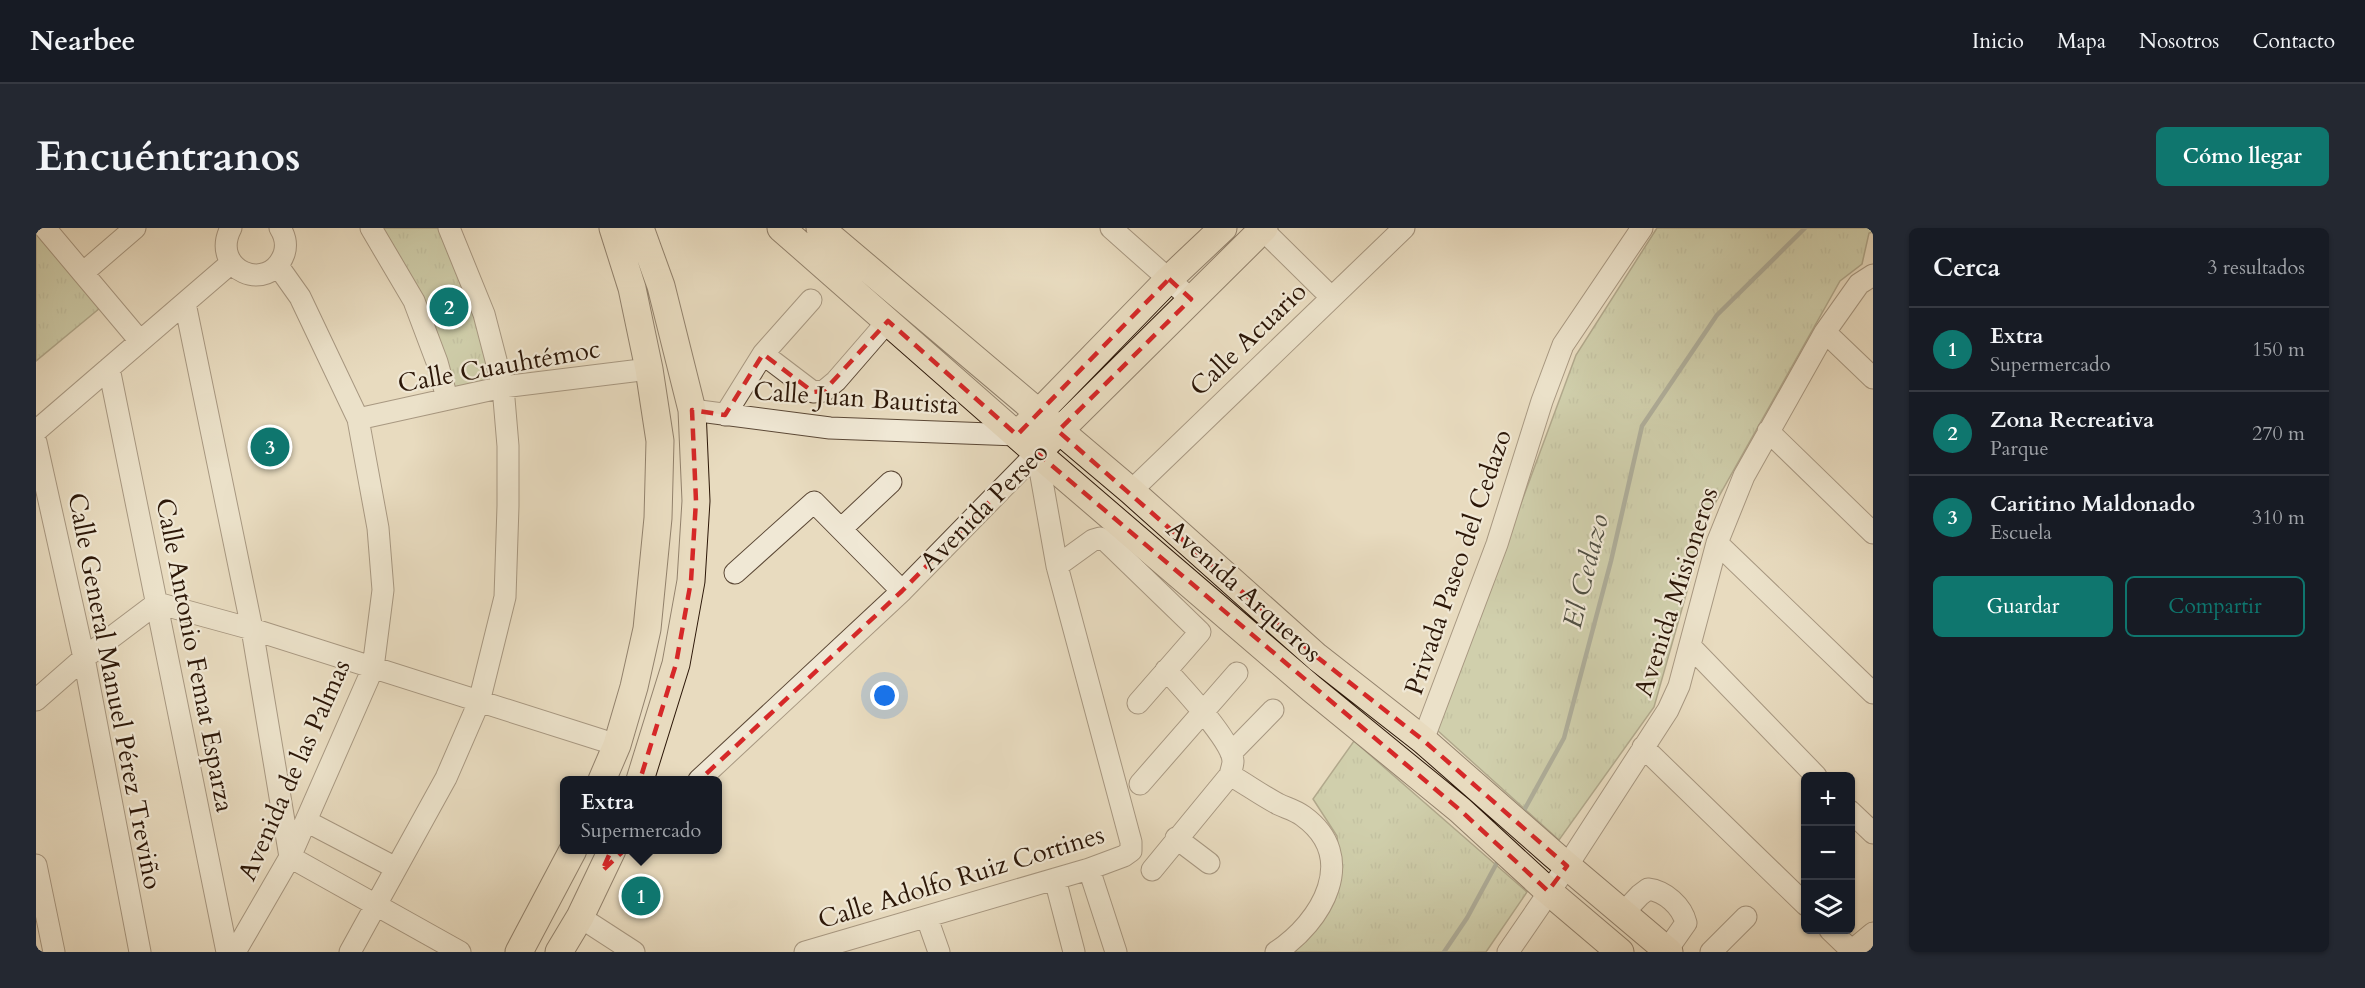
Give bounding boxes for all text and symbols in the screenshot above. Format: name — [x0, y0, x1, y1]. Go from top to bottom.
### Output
text: Nearbee — [30, 22, 135, 60]
text: Inicio — [1972, 27, 2024, 56]
text: Mapa — [2057, 27, 2106, 56]
text: Nosotros — [2139, 27, 2219, 56]
text: Contacto — [2252, 27, 2335, 56]
button: Cómo llegar — [2156, 127, 2329, 186]
text: Encuéntranos — [36, 128, 301, 185]
text: Cerca — [1933, 250, 2000, 285]
text: 3 resultados — [2207, 254, 2305, 281]
street label: Calle Acuario — [1182, 274, 1314, 404]
pin: 2 — [430, 284, 468, 329]
text: Extra — [1990, 321, 2044, 351]
street label: Calle Cuauhtémoc — [395, 331, 603, 401]
text: 1 — [1947, 336, 1958, 363]
text: 150 m — [2252, 336, 2305, 363]
text: Supermercado — [1990, 351, 2111, 378]
street label: Calle Juan Bautista — [752, 373, 960, 423]
text: Zona Recreativa — [1990, 405, 2154, 435]
text: 2 — [1947, 420, 1958, 447]
text: 270 m — [2252, 420, 2305, 447]
pin: 3 — [250, 424, 290, 470]
street label: Privada Paseo del Cedazo — [1396, 425, 1520, 699]
street label: Avenida Perseo — [912, 435, 1056, 579]
text: Parque — [1990, 435, 2049, 462]
street label: Avenida Misioneros — [1626, 483, 1726, 701]
text: Caritino Maldonado — [1990, 489, 2195, 519]
street label: Calle General Manuel Pérez Treviño — [59, 490, 171, 892]
street label: Calle Antonio Femat Esparza — [147, 495, 243, 815]
text: 3 — [1947, 504, 1958, 531]
text: 310 m — [2252, 504, 2305, 531]
water label: El Cedazo — [1554, 510, 1618, 632]
street label: Avenida Arqueros — [1159, 512, 1329, 670]
text: Escuela — [1990, 519, 2052, 546]
button: Guardar — [1933, 576, 2113, 637]
button: Compartir — [2125, 576, 2305, 637]
street label: Avenida de las Palmas — [229, 654, 359, 886]
your location — [870, 681, 899, 710]
map controls — [1801, 772, 1855, 934]
button: + — [1801, 772, 1855, 826]
popup — [560, 776, 722, 854]
text: Extra — [581, 787, 634, 817]
text: Supermercado — [581, 817, 701, 844]
street label: Calle Adolfo Ruiz Cortines — [814, 817, 1108, 937]
button: − — [1801, 826, 1855, 880]
pin: 1 — [622, 874, 660, 918]
button: layers — [1801, 880, 1855, 934]

